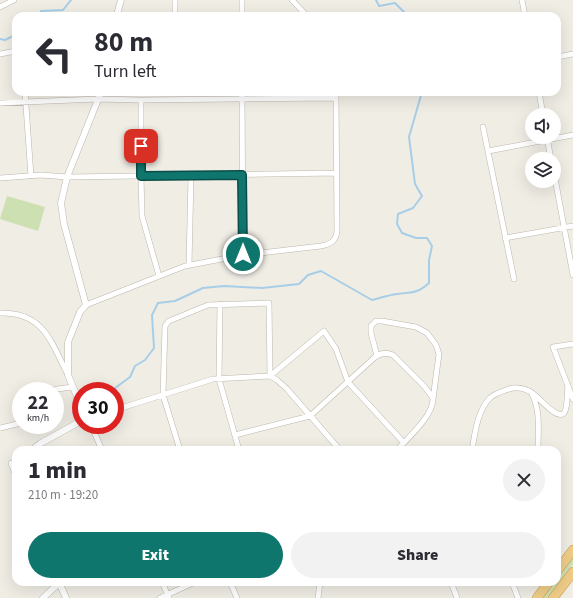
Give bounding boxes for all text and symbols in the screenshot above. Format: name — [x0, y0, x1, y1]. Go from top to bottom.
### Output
text: 80 m — [94, 22, 153, 62]
icon: left — [28, 28, 80, 80]
text: Turn left — [94, 59, 156, 84]
map controls — [525, 108, 561, 188]
button: sound — [525, 108, 561, 144]
pin — [124, 129, 158, 163]
icon: arrive — [130, 135, 152, 157]
button: layers — [525, 152, 561, 188]
position arrow — [222, 233, 264, 275]
speed limit sign: 30 — [72, 382, 124, 434]
text: 22 — [27, 389, 49, 417]
text: km/h — [27, 411, 49, 425]
text: 1 min — [28, 453, 87, 488]
button: close — [503, 459, 545, 501]
text: 210 m · 19:20 — [28, 486, 98, 504]
button: Exit — [28, 532, 283, 578]
button: Share — [291, 532, 545, 578]

